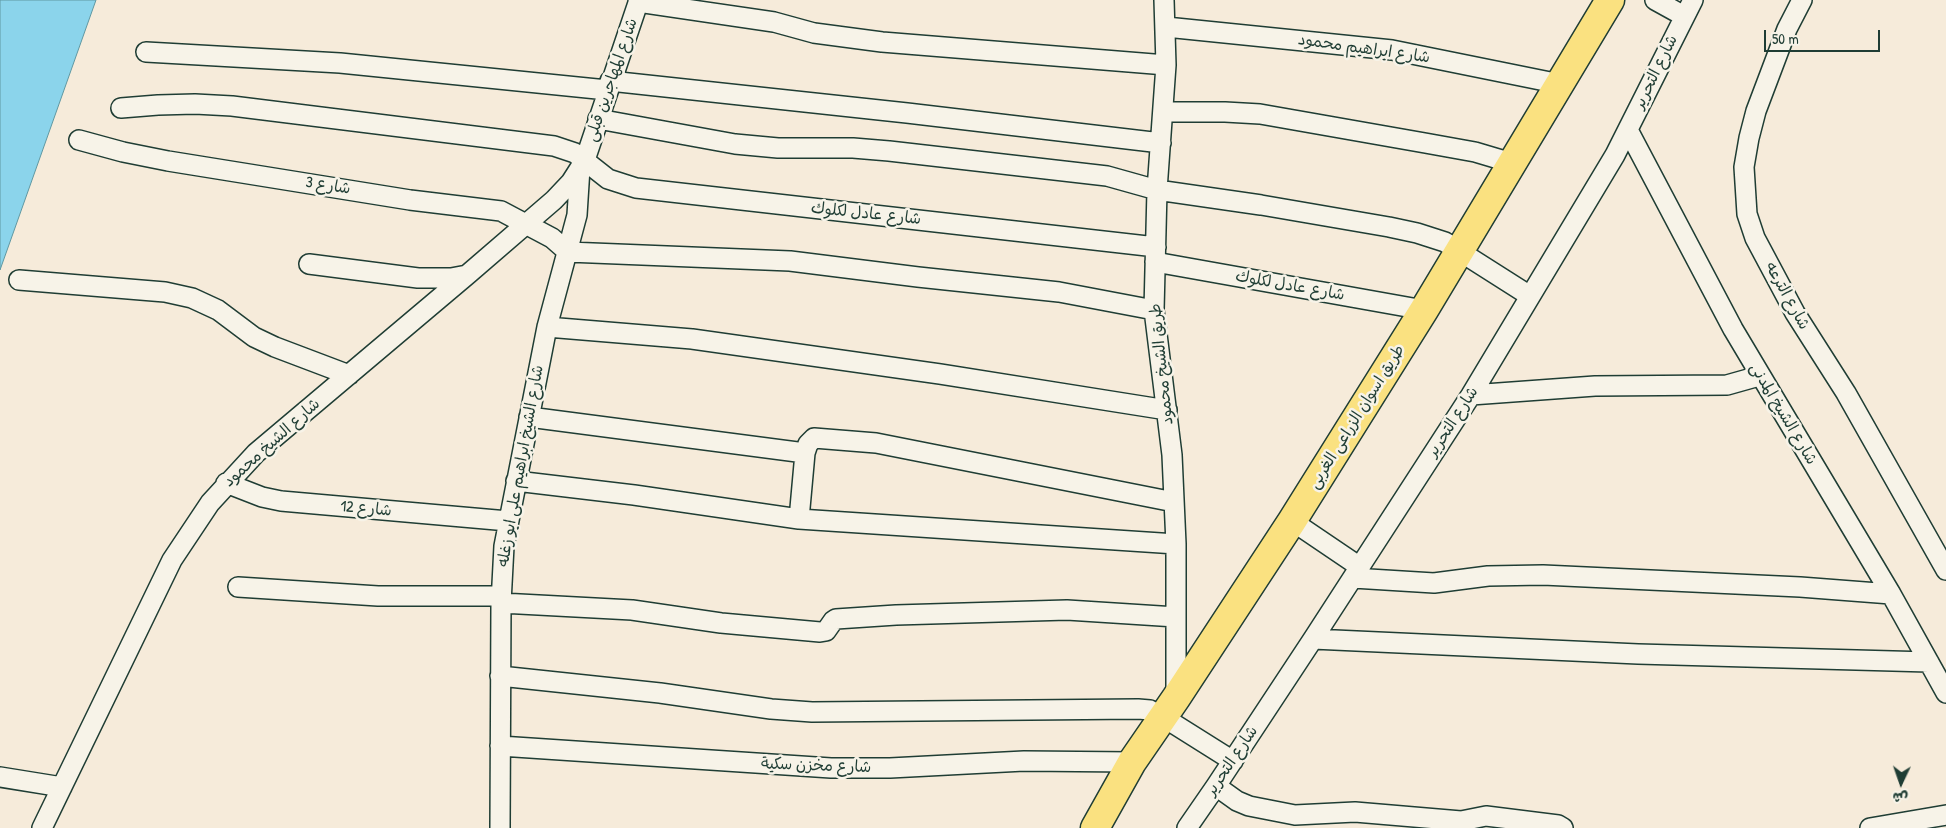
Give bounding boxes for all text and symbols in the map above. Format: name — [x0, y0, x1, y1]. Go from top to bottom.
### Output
street label: شارع المهاجرين قبلى — [582, 16, 642, 144]
scale bar — [1766, 20, 1882, 52]
text: 50 m — [1772, 28, 1799, 49]
street label: شارع ابراهيم محمود — [1297, 30, 1431, 68]
street label: شارع التحرير — [1630, 32, 1682, 112]
street label: شارع 3 — [304, 173, 352, 199]
street label: شارع عادل لكلوك — [810, 199, 922, 229]
street label: شارع الترعه — [1761, 259, 1813, 333]
street label: شارع عادل لكلوك — [1234, 267, 1346, 305]
street label: طريق الشيخ محمود — [1146, 302, 1178, 426]
street label: طريق اسوان الزراعى الغربى — [1305, 341, 1409, 493]
street label: شارع الشيخ المدنى — [1745, 360, 1821, 468]
street label: شارع الشيخ ابراهيم على ابو زغله — [494, 364, 548, 568]
street label: شارع التحرير — [1423, 383, 1483, 461]
street label: شارع الشيخ محمود — [220, 395, 324, 491]
street label: شارع 12 — [339, 497, 393, 521]
street label: شارع التحرير — [1202, 723, 1262, 799]
street label: شارع مخزن سكية — [761, 754, 871, 778]
north arrow — [1876, 758, 1926, 808]
text: ش — [1892, 789, 1908, 808]

